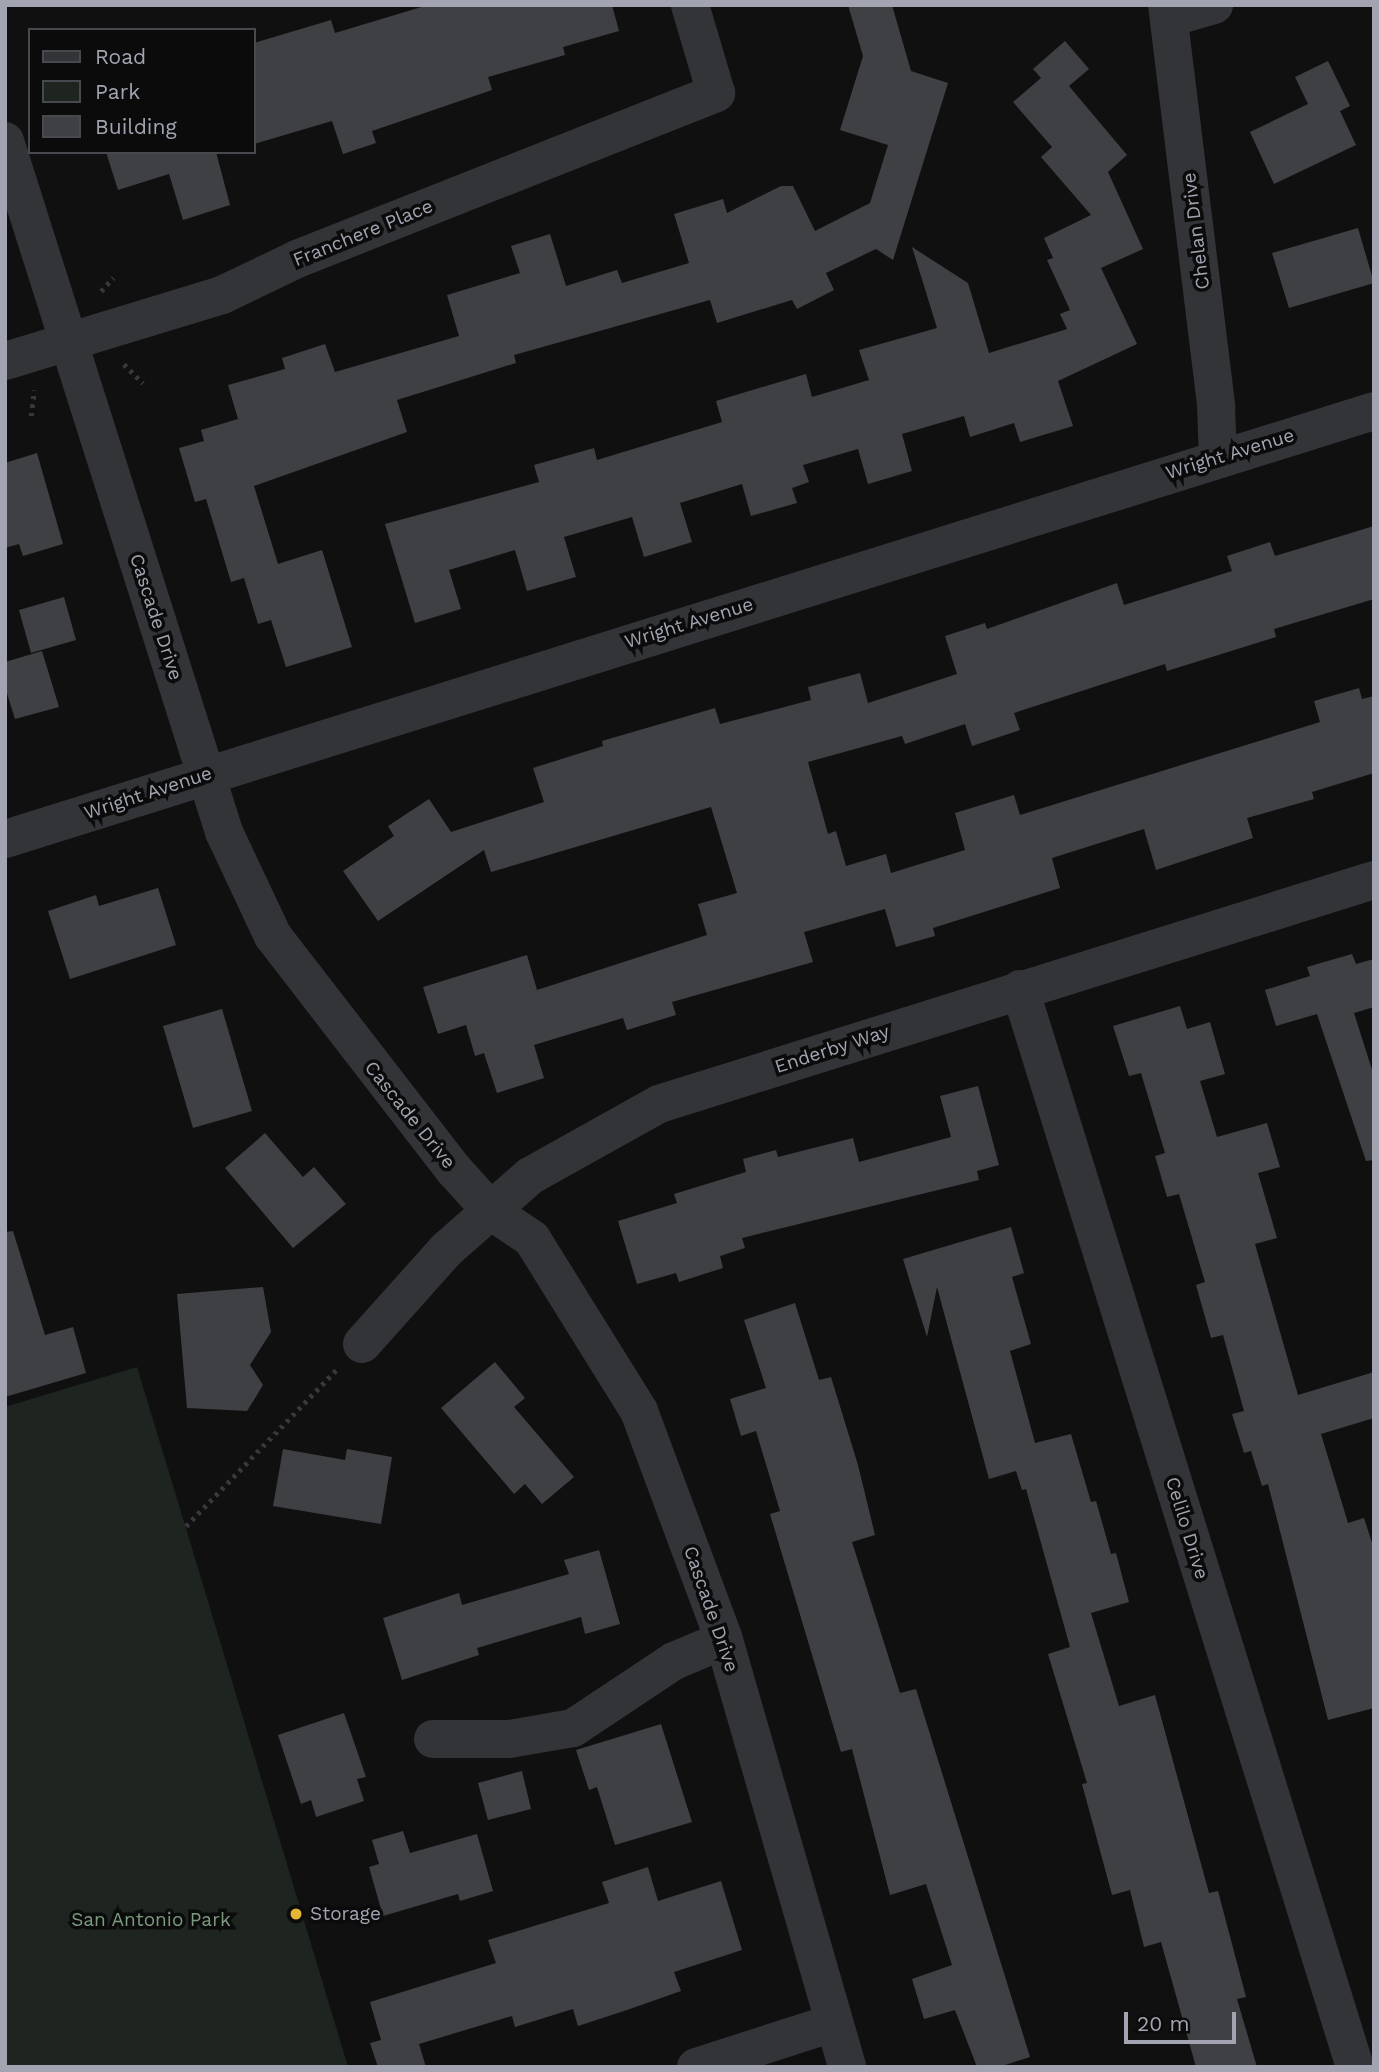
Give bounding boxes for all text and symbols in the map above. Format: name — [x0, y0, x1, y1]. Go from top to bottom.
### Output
legend — [28, 28, 256, 154]
text: Road — [95, 44, 146, 69]
text: Park — [95, 79, 140, 104]
text: Building — [95, 114, 177, 139]
street label: Chelan Drive — [1178, 171, 1214, 291]
street label: Franchere Place — [290, 195, 436, 271]
street label: Wright Avenue — [1163, 424, 1297, 484]
street label: Cascade Drive — [125, 551, 187, 683]
street label: Wright Avenue — [622, 593, 756, 653]
street label: Wright Avenue — [81, 761, 215, 825]
street label: Enderby Way — [771, 1020, 893, 1078]
street label: Cascade Drive — [360, 1057, 460, 1173]
street label: Celilo Drive — [1161, 1474, 1213, 1582]
street label: Cascade Drive — [679, 1543, 743, 1675]
place label: Storage — [310, 1903, 381, 1925]
marker: Storage — [288, 1906, 304, 1922]
park label: San Antonio Park — [71, 1909, 231, 1931]
scale bar — [1127, 1998, 1239, 2042]
text: 20 m — [1137, 2011, 1189, 2036]

